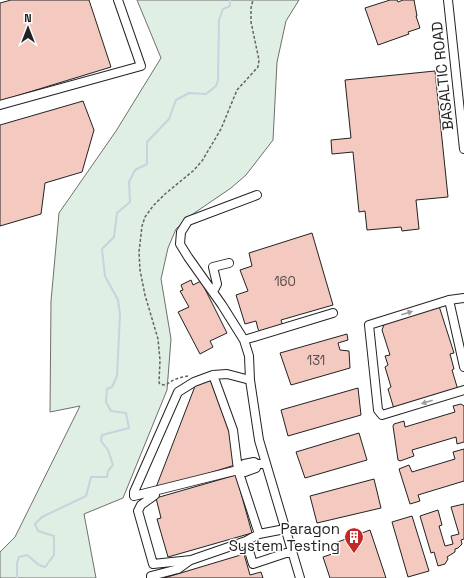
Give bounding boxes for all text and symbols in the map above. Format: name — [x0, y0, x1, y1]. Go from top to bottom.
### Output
north arrow — [8, 8, 48, 48]
text: N — [24, 11, 32, 25]
street label: BASALTIC ROAD — [427, 21, 457, 131]
house number: 160 — [274, 273, 296, 290]
one-way arrow — [401, 310, 413, 316]
house number: 131 — [307, 352, 325, 369]
one-way arrow — [420, 399, 432, 405]
place label: Paragon System Testing — [229, 519, 340, 555]
building icon: Paragon System Testing — [343, 526, 365, 554]

